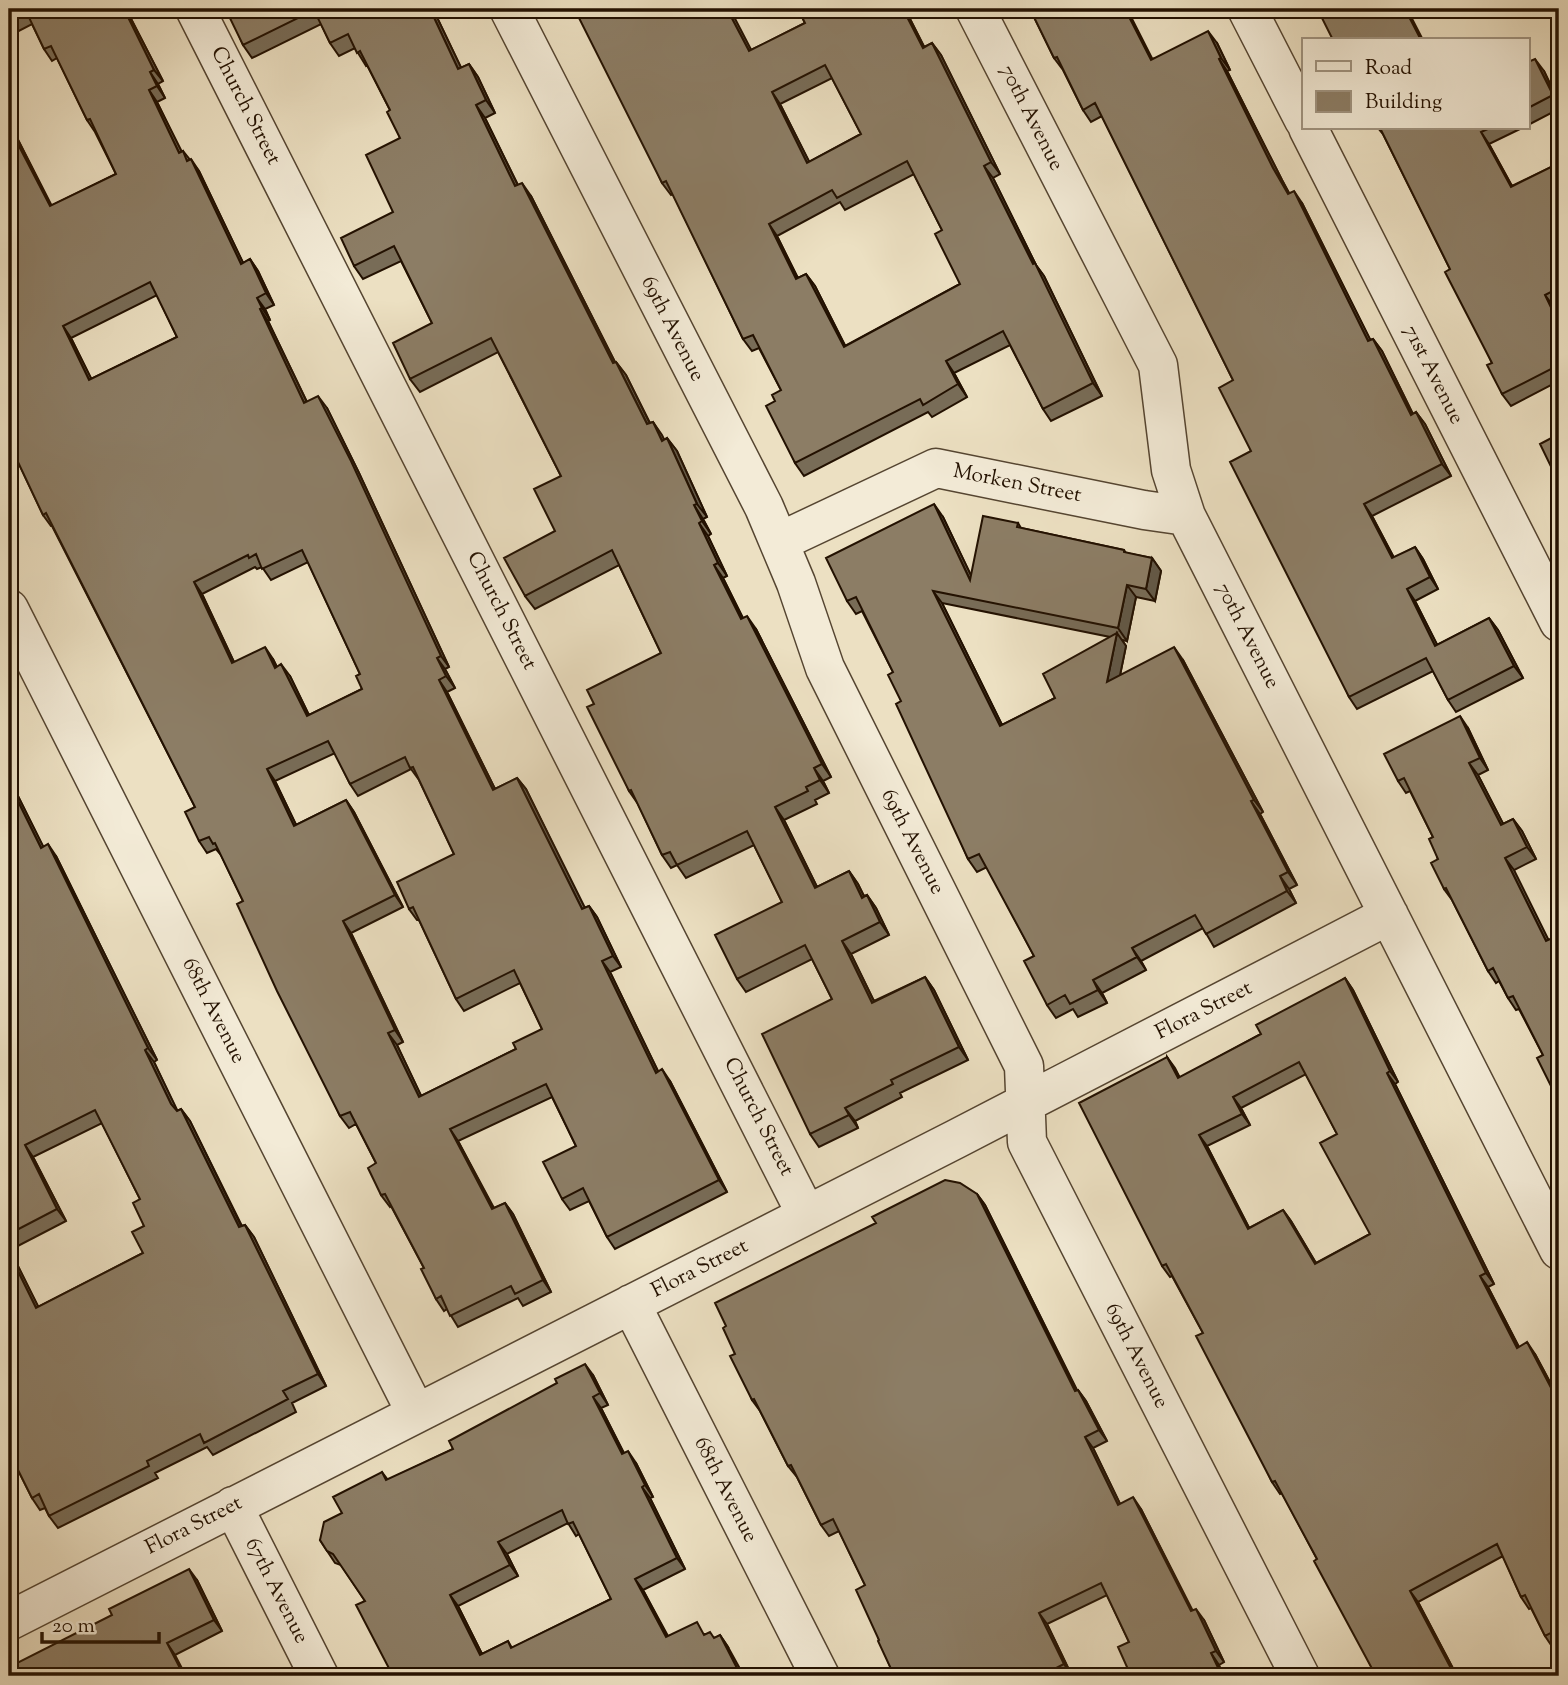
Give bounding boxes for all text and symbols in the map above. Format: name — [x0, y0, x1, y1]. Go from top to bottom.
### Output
legend — [1302, 38, 1530, 130]
street label: Church Street — [202, 42, 288, 170]
text: Road — [1365, 54, 1412, 84]
street label: 70th Avenue — [991, 60, 1071, 176]
text: Building — [1365, 88, 1442, 118]
street label: 69th Avenue — [633, 271, 711, 387]
street label: 71st Avenue — [1395, 320, 1471, 430]
street label: Morken Street — [950, 457, 1084, 511]
street label: Church Street — [458, 547, 544, 675]
street label: 70th Avenue — [1207, 578, 1287, 694]
street label: 69th Avenue — [873, 784, 951, 900]
street label: 68th Avenue — [174, 953, 252, 1069]
street label: Flora Street — [1150, 974, 1258, 1048]
street label: Church Street — [715, 1053, 801, 1181]
street label: Flora Street — [646, 1232, 754, 1306]
street label: 69th Avenue — [1097, 1298, 1175, 1414]
street label: 68th Avenue — [686, 1432, 764, 1548]
street label: Flora Street — [140, 1489, 248, 1563]
street label: 67th Avenue — [237, 1533, 315, 1649]
scale bar — [42, 1601, 159, 1645]
text: 20 m — [52, 1612, 95, 1642]

